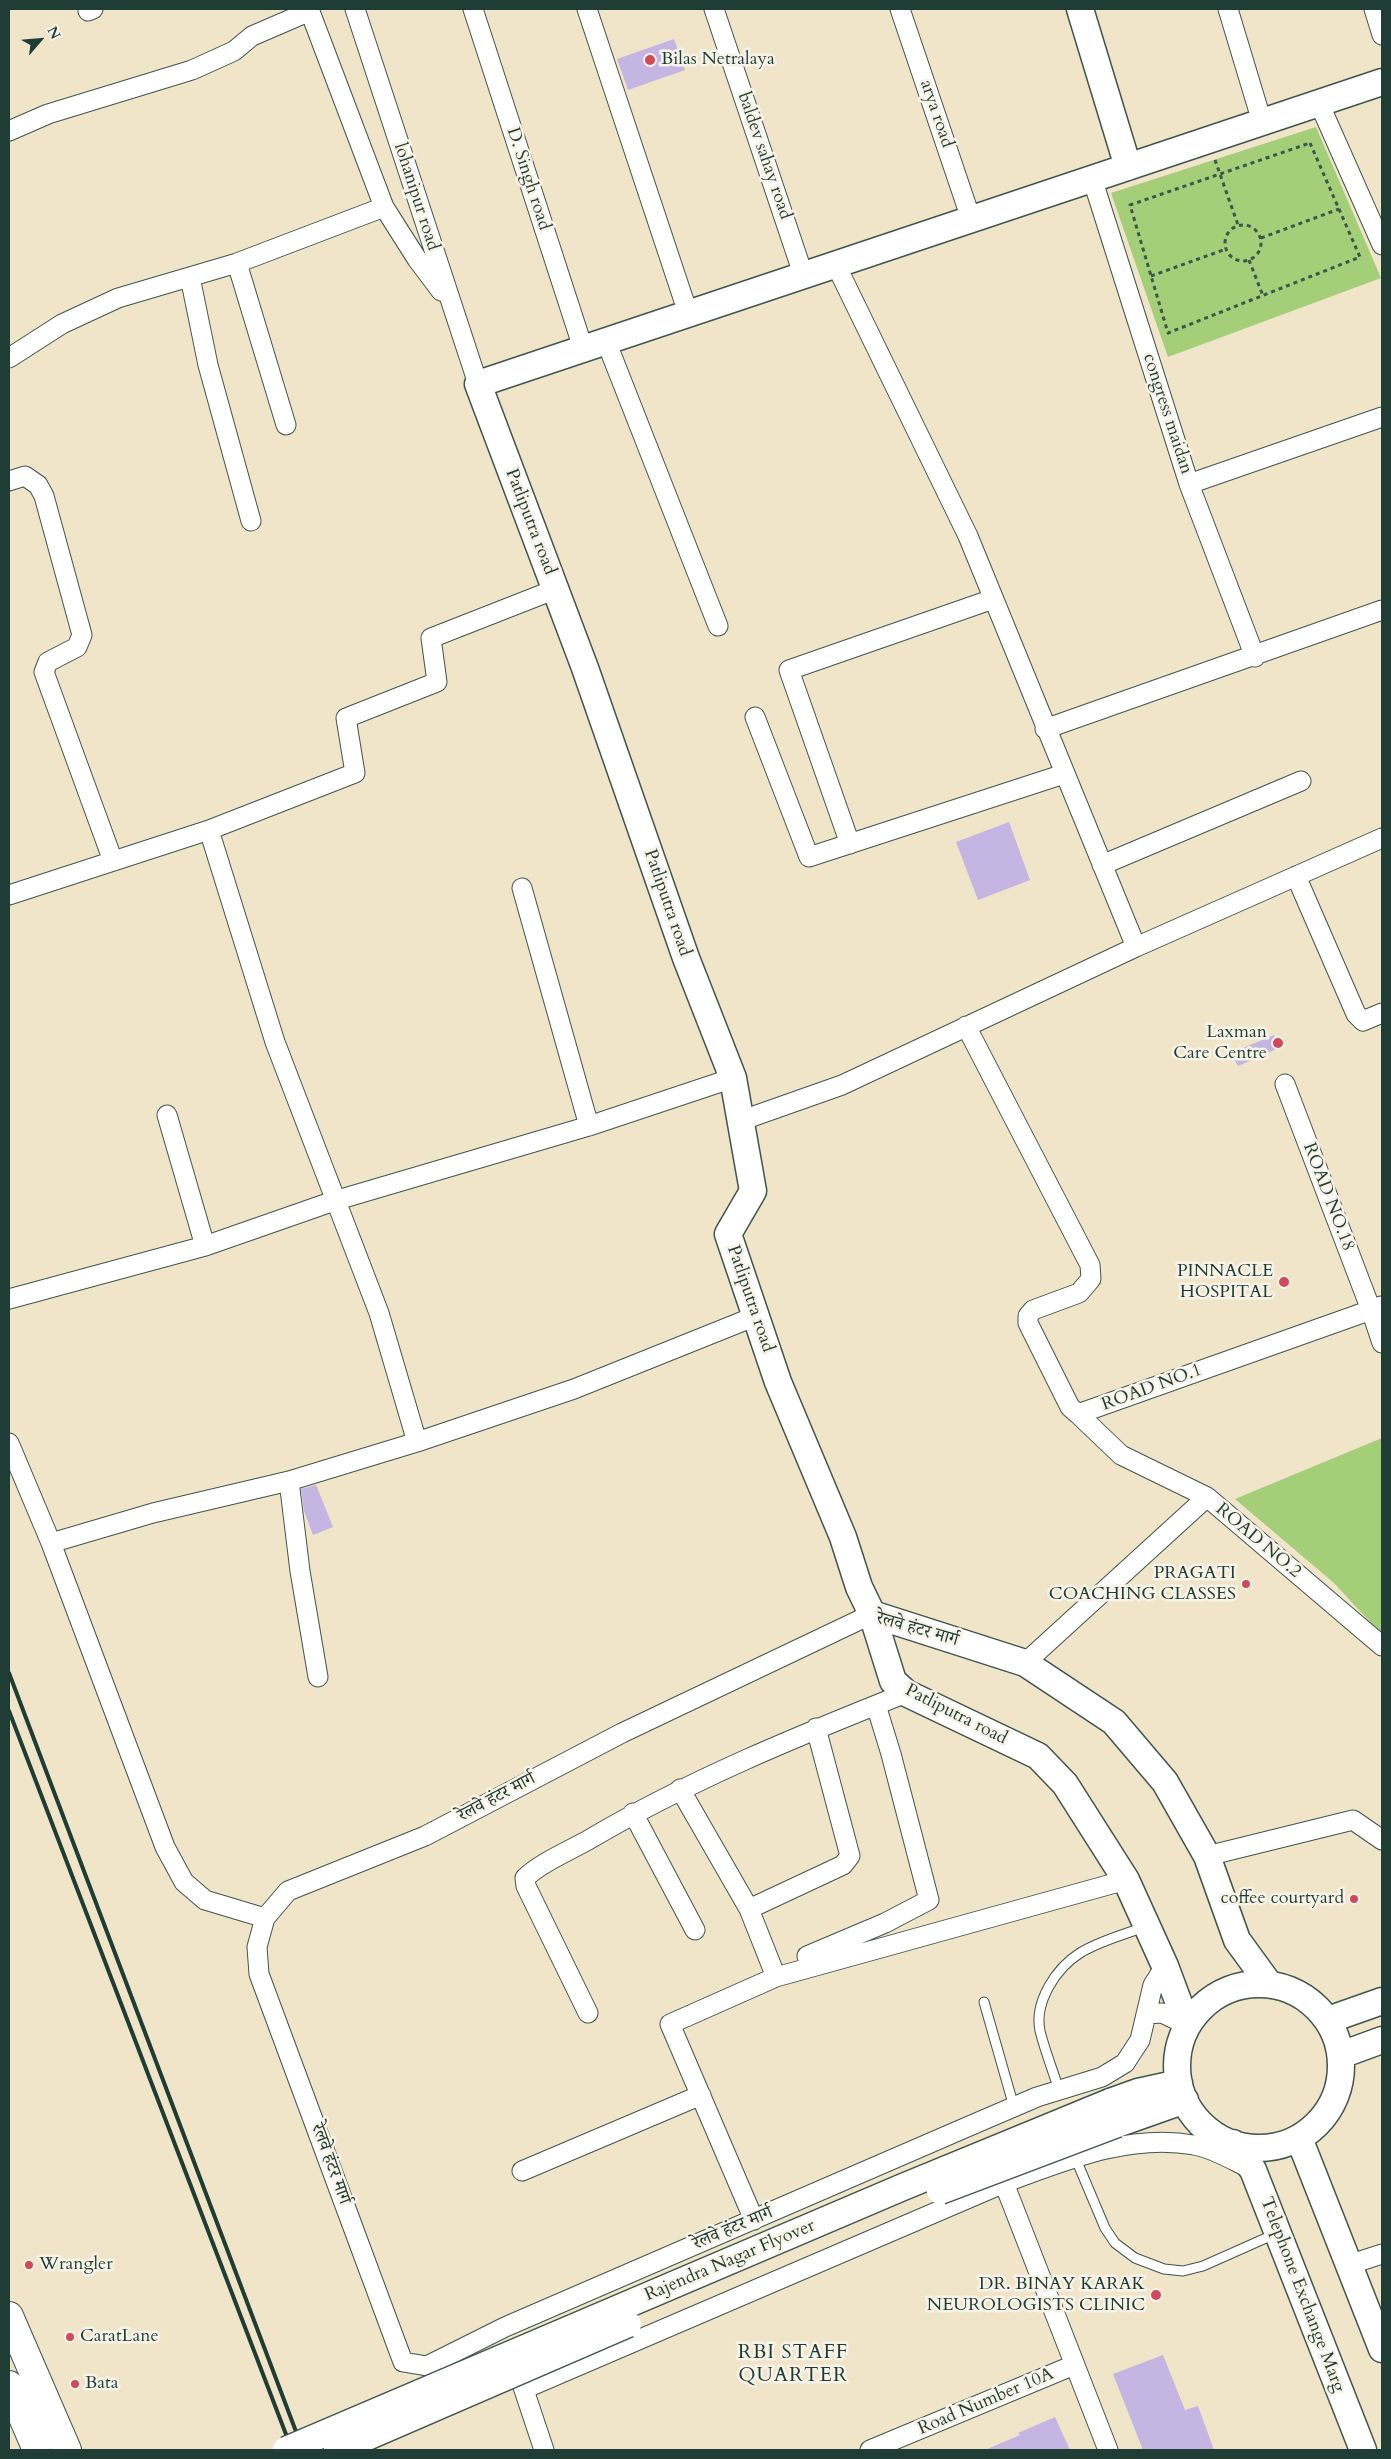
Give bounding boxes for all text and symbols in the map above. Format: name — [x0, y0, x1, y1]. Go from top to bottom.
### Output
north arrow — [15, 15, 65, 65]
text: N — [43, 23, 65, 43]
place label: Bilas Netralaya — [661, 49, 775, 71]
marker: Bilas Netralaya — [643, 53, 657, 67]
street label: arya road — [914, 77, 958, 151]
street label: baldev sahay road — [732, 90, 796, 222]
street label: D. Singh road — [501, 125, 555, 233]
street label: lohanipur road — [388, 141, 444, 253]
street label: congress maidan — [1137, 351, 1197, 477]
street label: Patliputra road — [500, 466, 560, 578]
street label: Patliputra road — [639, 847, 695, 959]
place label: Laxman Care Centre — [1173, 1022, 1267, 1064]
marker: Laxman Care Centre — [1271, 1036, 1285, 1050]
street label: ROAD NO.18 — [1297, 1140, 1359, 1254]
street label: Patliputra road — [722, 1243, 778, 1355]
place label: PINNACLE HOSPITAL — [1177, 1261, 1273, 1304]
marker: PINNACLE HOSPITAL — [1277, 1275, 1291, 1289]
street label: ROAD NO.1 — [1099, 1360, 1205, 1416]
street label: ROAD NO.2 — [1211, 1499, 1305, 1583]
place label: PRAGATI COACHING CLASSES — [1049, 1563, 1236, 1606]
marker: PRAGATI COACHING CLASSES — [1240, 1578, 1252, 1590]
street label: रेलवे हंटर मार्ग — [873, 1608, 961, 1652]
street label: Patliputra road — [901, 1680, 1011, 1750]
street label: रेलवे हंटर मार्ग — [455, 1769, 539, 1827]
place label: coffee courtyard — [1221, 1888, 1344, 1910]
marker: coffee courtyard — [1348, 1893, 1360, 1905]
street label: रेलवे हंटर मार्ग — [305, 2121, 355, 2207]
street label: Telephone Exchange Marg — [1255, 2194, 1349, 2396]
street label: रेलवे हंटर मार्ग — [690, 2203, 776, 2255]
street label: Rajendra Nagar Flyover — [642, 2215, 818, 2307]
place label: Wrangler — [39, 2254, 113, 2276]
marker: Wrangler — [23, 2259, 35, 2271]
place label: DR. BINAY KARAK NEUROLOGISTS CLINIC — [927, 2274, 1145, 2316]
marker: DR. BINAY KARAK NEUROLOGISTS CLINIC — [1149, 2288, 1163, 2302]
place label: CaratLane — [80, 2326, 159, 2348]
marker: CaratLane — [64, 2331, 76, 2343]
district label: RBI STAFF QUARTER — [737, 2341, 849, 2388]
street label: Road Number 10A — [915, 2364, 1057, 2440]
place label: Bata — [85, 2373, 118, 2395]
marker: Bata — [69, 2378, 81, 2390]

